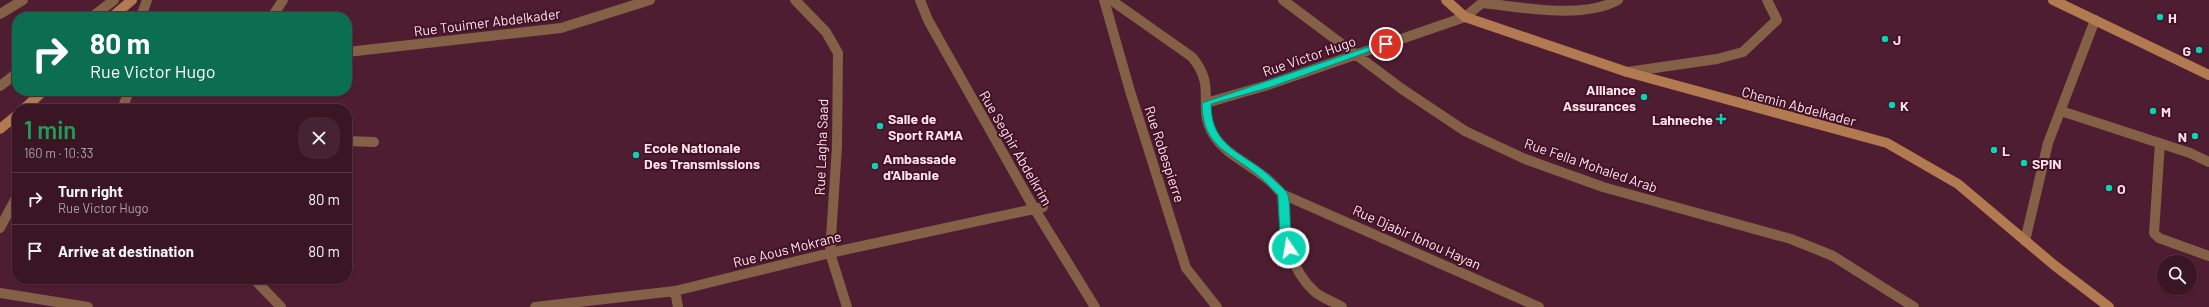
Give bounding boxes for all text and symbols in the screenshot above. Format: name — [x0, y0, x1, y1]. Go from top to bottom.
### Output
street label: Rue Touimer Abdelkader — [413, 5, 561, 39]
place label: H — [2168, 9, 2177, 26]
marker: H — [2155, 12, 2165, 22]
text: 80 m — [90, 26, 150, 60]
pin — [1369, 27, 1403, 61]
icon: right — [24, 28, 76, 80]
place label: J — [1893, 31, 1901, 48]
street label: Rue Victor Hugo — [1260, 32, 1358, 80]
icon: arrive — [1375, 33, 1397, 55]
marker: J — [1880, 34, 1890, 44]
place label: G — [2182, 42, 2191, 59]
marker: G — [2194, 45, 2204, 55]
text: Rue Victor Hugo — [90, 60, 216, 82]
place label: Alliance Assurances — [1563, 81, 1636, 114]
street label: Chemin Abdelkader — [1740, 83, 1858, 129]
street label: Rue Seghir Abdelkrim — [976, 87, 1056, 209]
marker: Alliance Assurances — [1639, 92, 1649, 102]
place label: K — [1900, 97, 1909, 114]
street label: Rue Lagha Saad — [811, 98, 831, 196]
marker: K — [1887, 100, 1897, 110]
place label: M — [2161, 103, 2171, 120]
street label: Rue Robespierre — [1141, 104, 1189, 204]
marker: M — [2148, 106, 2158, 116]
place label: Salle de Sport RAMA — [888, 110, 964, 143]
place label: Lahneche — [1652, 111, 1713, 128]
marker: Lahneche — [1716, 114, 1726, 124]
text: 1 min — [24, 115, 76, 144]
button: close — [298, 117, 340, 159]
marker: Salle de Sport RAMA — [875, 121, 885, 131]
place label: N — [2178, 128, 2187, 145]
marker: N — [2190, 131, 2200, 141]
street label: Rue Fella Mohaled Arab — [1522, 134, 1660, 196]
place label: Ecole Nationale Des Transmissions — [644, 139, 760, 172]
place label: L — [2002, 142, 2010, 159]
text: 160 m · 10:33 — [24, 145, 94, 161]
marker: L — [1989, 145, 1999, 155]
marker: Ecole Nationale Des Transmissions — [631, 150, 641, 160]
place label: Ambassade d'Albanie — [883, 150, 957, 183]
place label: SPIN — [2032, 155, 2062, 172]
marker: SPIN — [2019, 158, 2029, 168]
marker: Ambassade d'Albanie — [870, 161, 880, 171]
place label: O — [2117, 180, 2126, 197]
text: Turn right — [58, 182, 123, 200]
marker: O — [2104, 183, 2114, 193]
icon: right — [24, 188, 46, 210]
text: 80 m — [308, 190, 340, 208]
text: Rue Victor Hugo — [58, 200, 149, 216]
street label: Rue Djabir Ibnou Hayan — [1350, 201, 1484, 273]
street label: Rue Aous Mokrane — [731, 227, 843, 271]
position arrow — [1268, 227, 1310, 269]
icon: arrive — [24, 240, 46, 262]
text: Arrive at destination — [58, 242, 194, 260]
text: 80 m — [308, 242, 340, 260]
map controls — [2157, 255, 2197, 295]
button: search — [2157, 255, 2197, 295]

